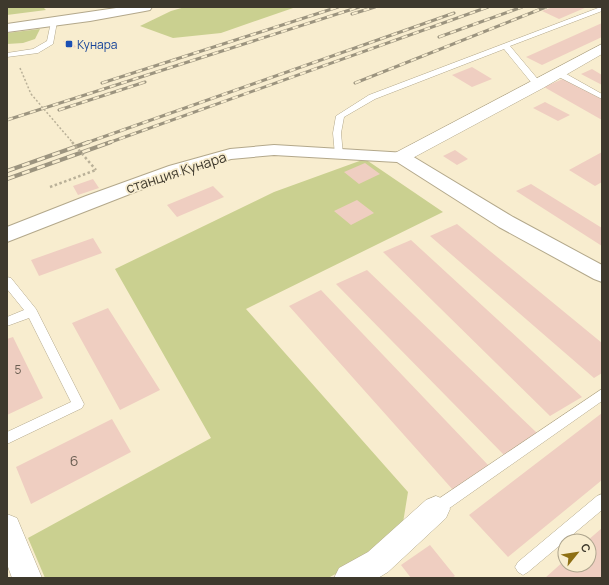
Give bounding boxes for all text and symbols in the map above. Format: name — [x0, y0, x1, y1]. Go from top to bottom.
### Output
place label: Кунара — [77, 36, 117, 53]
marker: Кунара — [64, 39, 74, 49]
street label: станция Кунара — [123, 147, 229, 197]
house number: 5 — [15, 361, 22, 378]
house number: 6 — [70, 451, 78, 470]
north arrow — [557, 533, 597, 573]
text: С — [578, 540, 595, 555]

